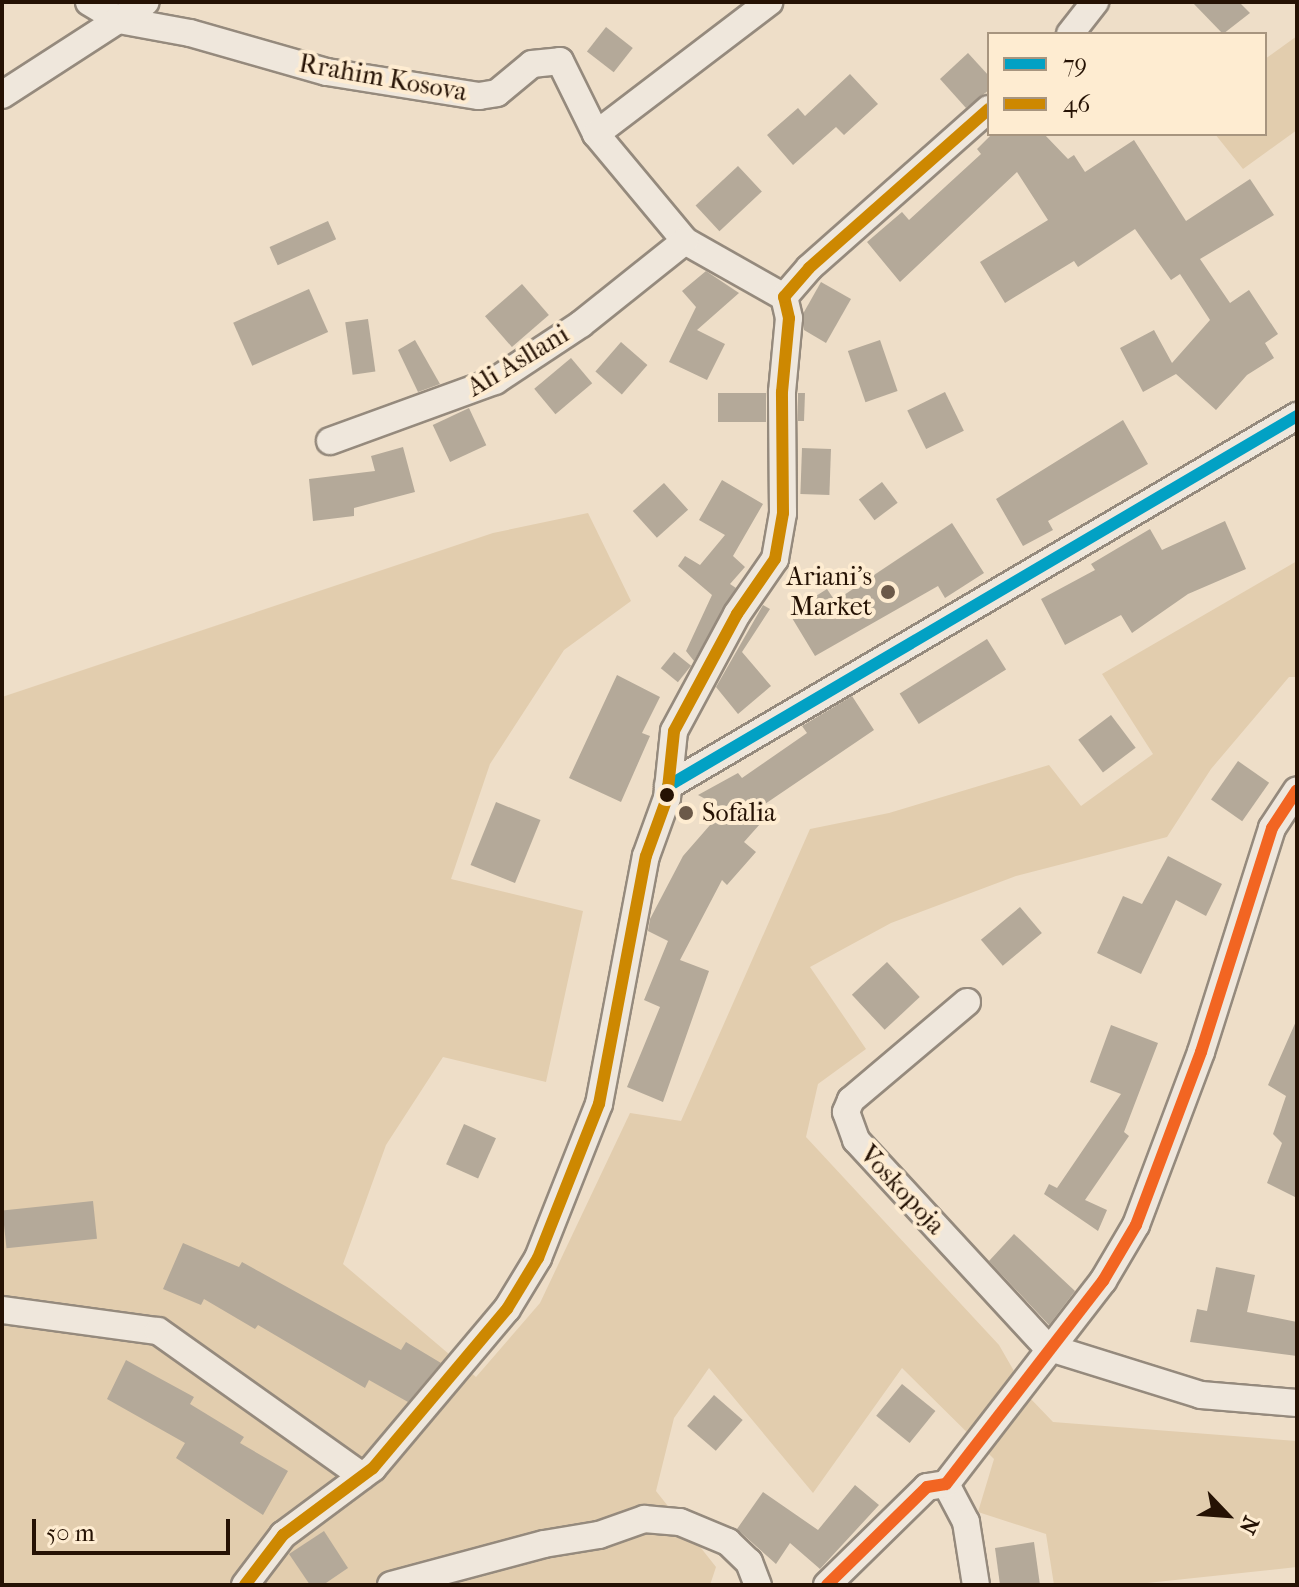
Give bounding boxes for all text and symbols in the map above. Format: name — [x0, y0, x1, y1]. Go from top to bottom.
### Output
legend — [987, 32, 1267, 136]
street label: Rrahim Kosova — [297, 48, 469, 108]
text: 79 — [1063, 50, 1087, 78]
text: 46 — [1063, 90, 1090, 118]
street label: Ali Asllani — [462, 319, 574, 403]
place label: Ariani's Market — [787, 561, 872, 622]
marker: Ariani's Market — [879, 583, 897, 601]
unlabelled marker — [659, 787, 675, 803]
place label: Sofalia — [702, 797, 776, 829]
marker: Sofalia — [677, 804, 695, 822]
street label: Voskopoja — [853, 1139, 951, 1241]
north arrow — [1187, 1475, 1267, 1555]
scale bar — [36, 1503, 234, 1553]
text: N — [1233, 1512, 1264, 1538]
text: 50 m — [46, 1519, 95, 1547]

